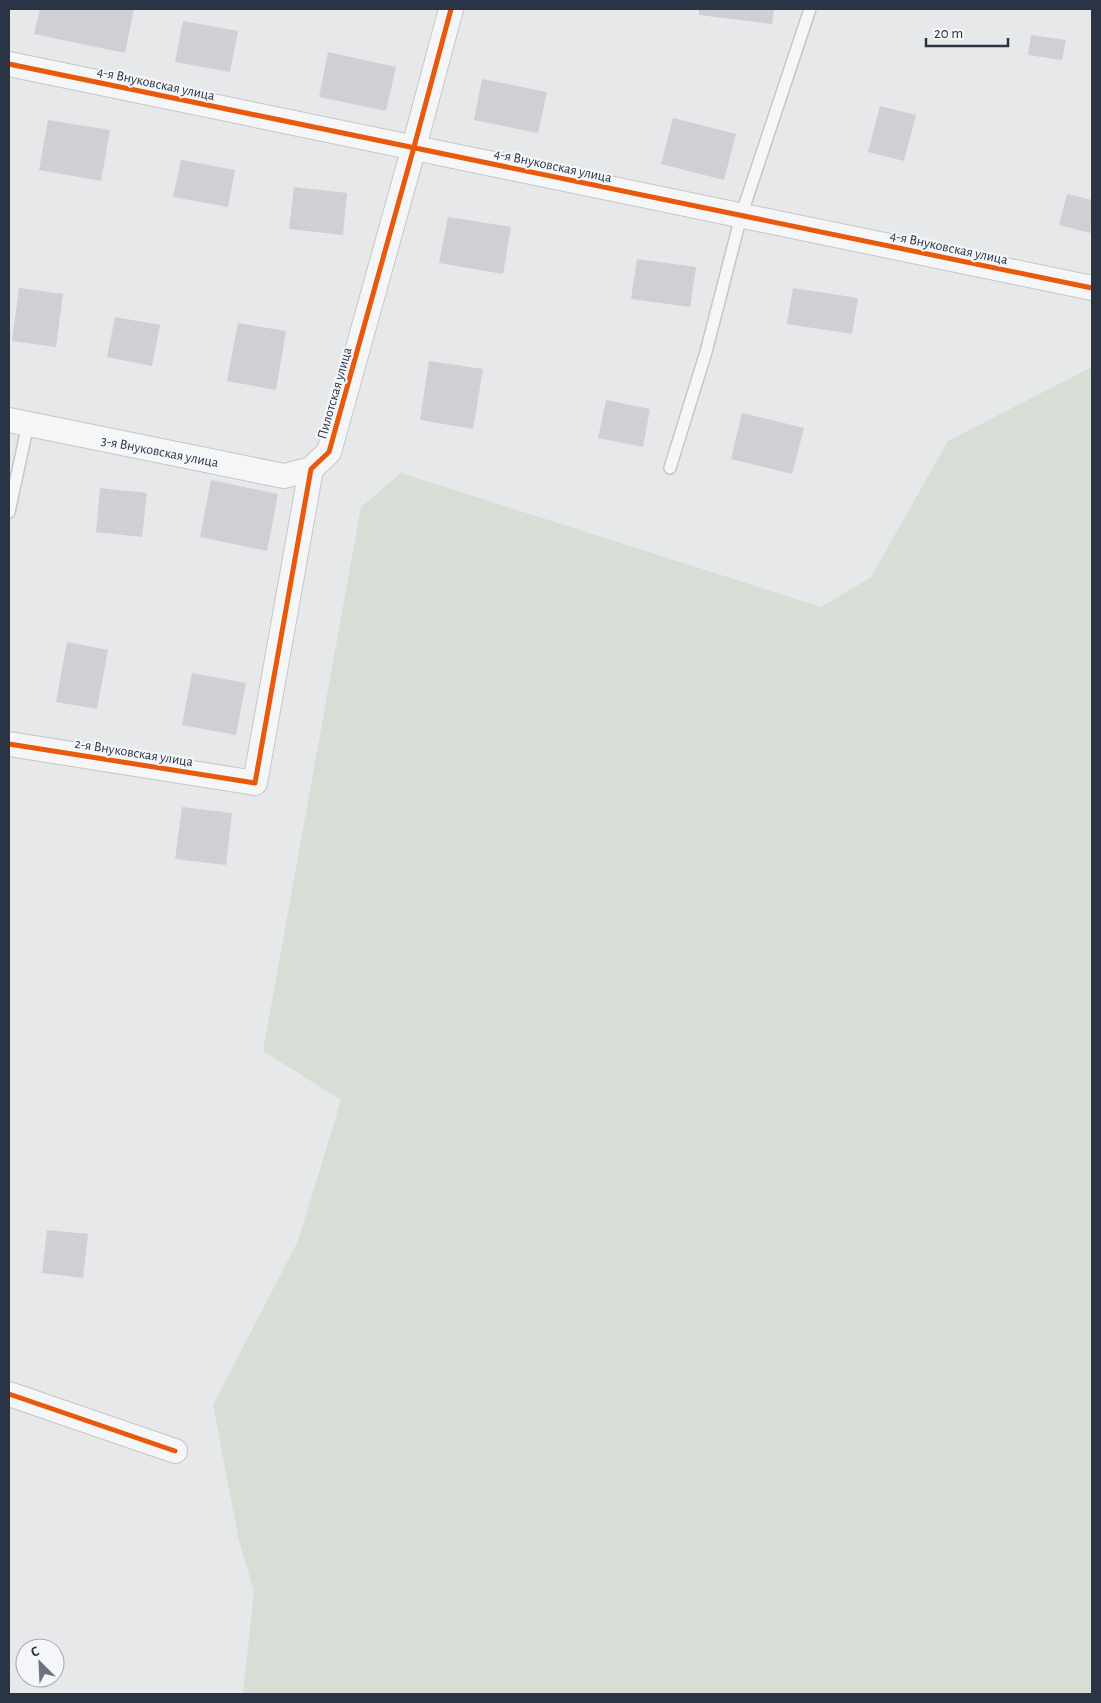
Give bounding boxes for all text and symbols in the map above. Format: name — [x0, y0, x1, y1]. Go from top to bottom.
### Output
scale bar — [926, 15, 1008, 47]
text: 20 m — [934, 26, 963, 41]
street label: 4-я Внуковская улица — [96, 65, 217, 103]
street label: 4-я Внуковская улица — [493, 147, 614, 185]
street label: 4-я Внуковская улица — [889, 229, 1010, 267]
street label: Пилотская улица — [315, 345, 355, 441]
street label: 3-я Внуковская улица — [100, 434, 220, 470]
street label: 2-я Внуковская улица — [74, 737, 195, 769]
north arrow — [15, 1638, 65, 1688]
text: С — [29, 1644, 42, 1660]

